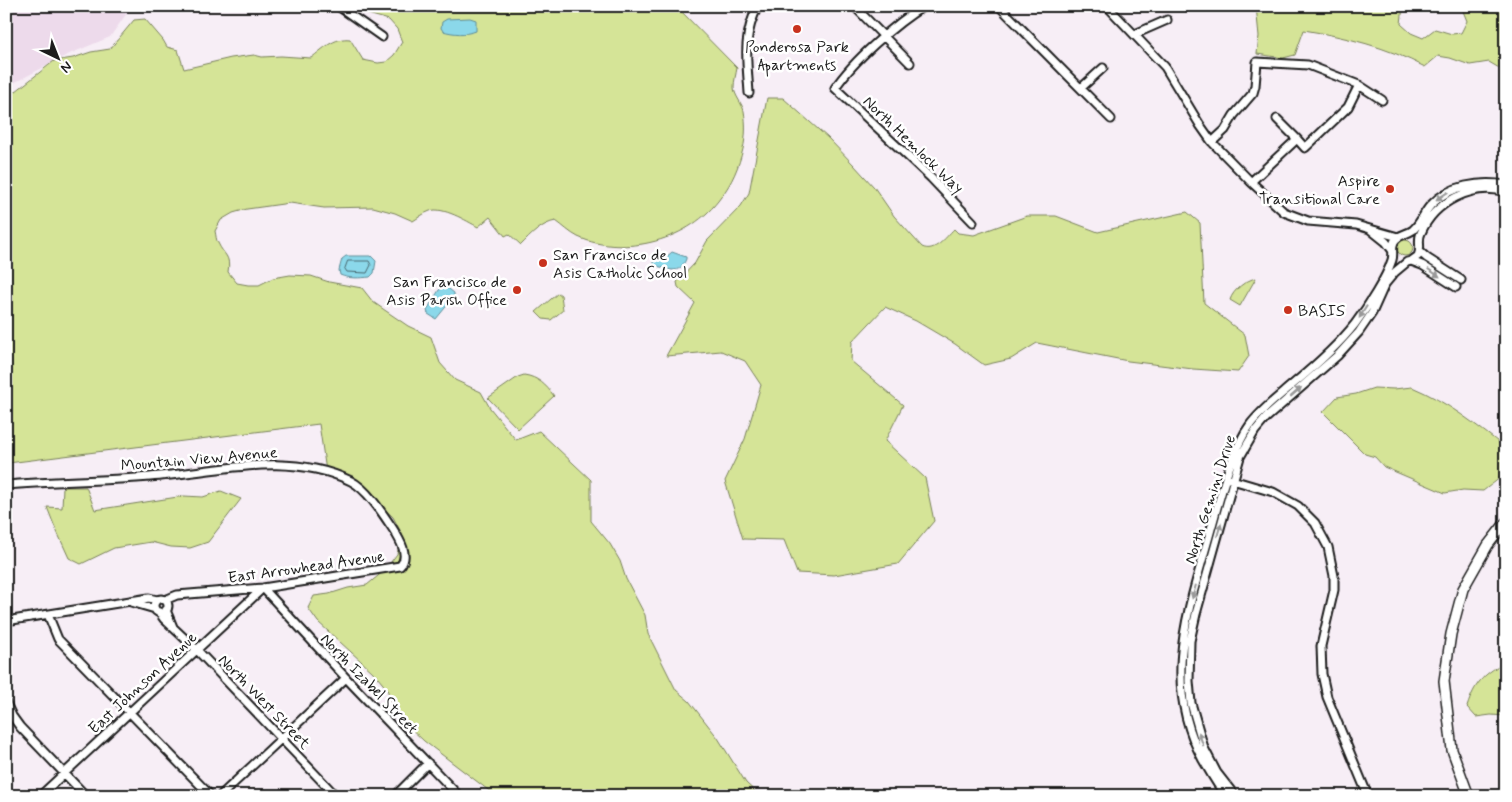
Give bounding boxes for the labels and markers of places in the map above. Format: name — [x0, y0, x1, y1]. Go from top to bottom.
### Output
marker: Ponderosa Park Apartments — [791, 23, 803, 35]
place label: Ponderosa Park Apartments — [745, 37, 849, 77]
place label: Aspire Transitional Care — [1259, 171, 1380, 210]
marker: Aspire Transitional Care — [1384, 183, 1396, 195]
place label: San Francisco de Asis Catholic School — [553, 245, 687, 284]
marker: San Francisco de Asis Catholic School — [537, 257, 549, 269]
place label: San Francisco de Asis Parish Office — [386, 272, 507, 311]
marker: San Francisco de Asis Parish Office — [511, 284, 523, 296]
place label: BASIS — [1298, 301, 1345, 322]
marker: BASIS — [1282, 304, 1294, 316]

